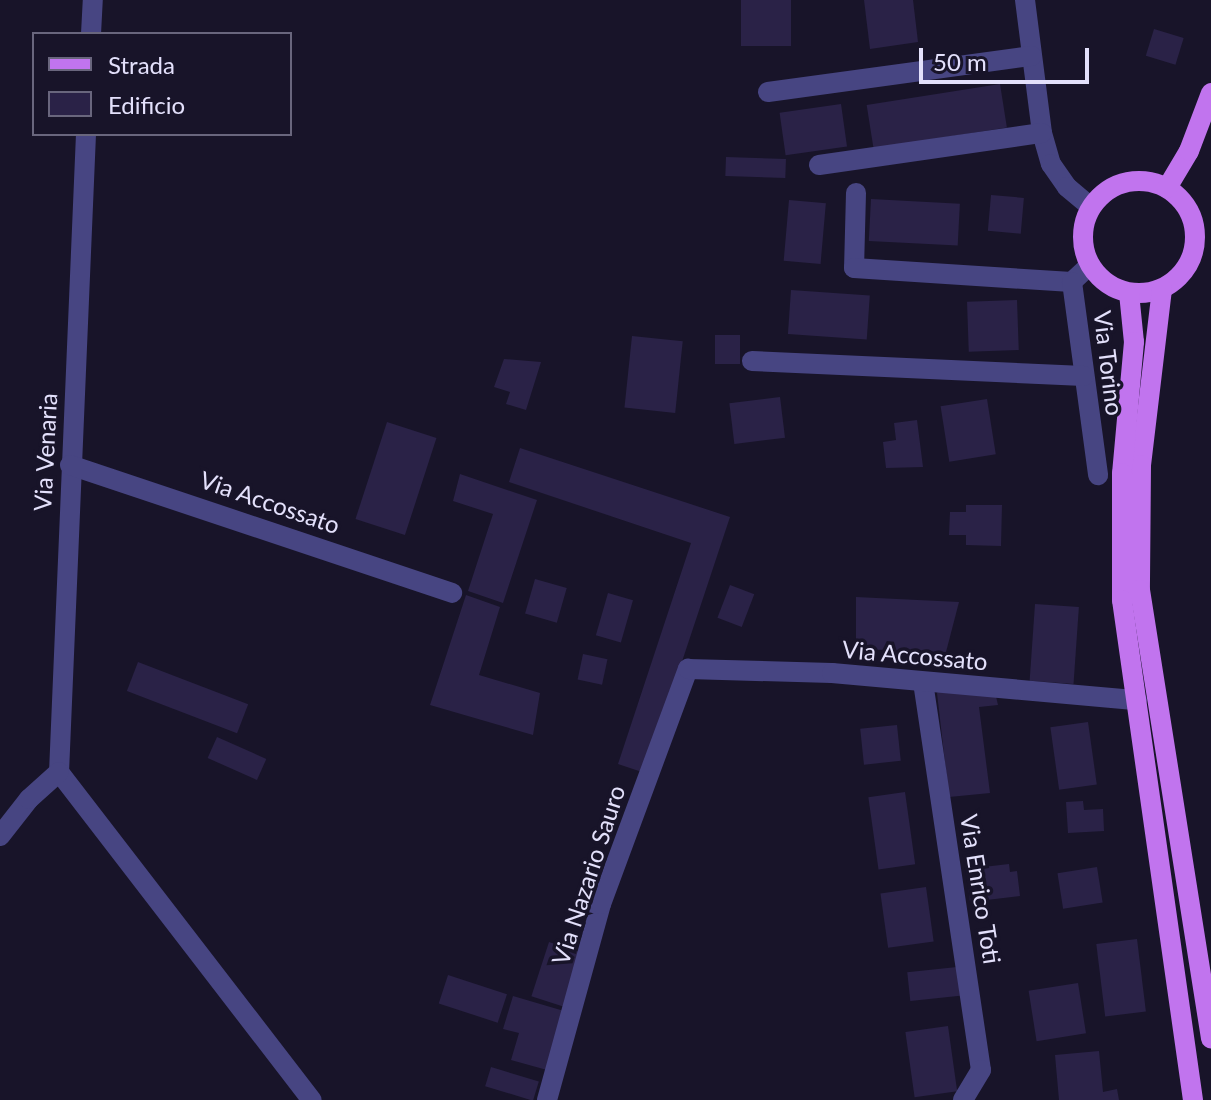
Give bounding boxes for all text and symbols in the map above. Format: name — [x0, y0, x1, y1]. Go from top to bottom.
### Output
legend — [32, 32, 292, 136]
scale bar — [923, 32, 1093, 82]
text: 50 m — [933, 47, 987, 76]
text: Strada — [108, 50, 175, 79]
text: Edificio — [108, 90, 185, 119]
street label: Via Torino — [1088, 308, 1130, 418]
street label: Via Venaria — [28, 392, 62, 512]
street label: Via Accossato — [196, 464, 344, 540]
street label: Via Accossato — [841, 634, 989, 676]
street label: Via Nazario Sauro — [545, 782, 631, 968]
street label: Via Enrico Toti — [955, 812, 1007, 966]

